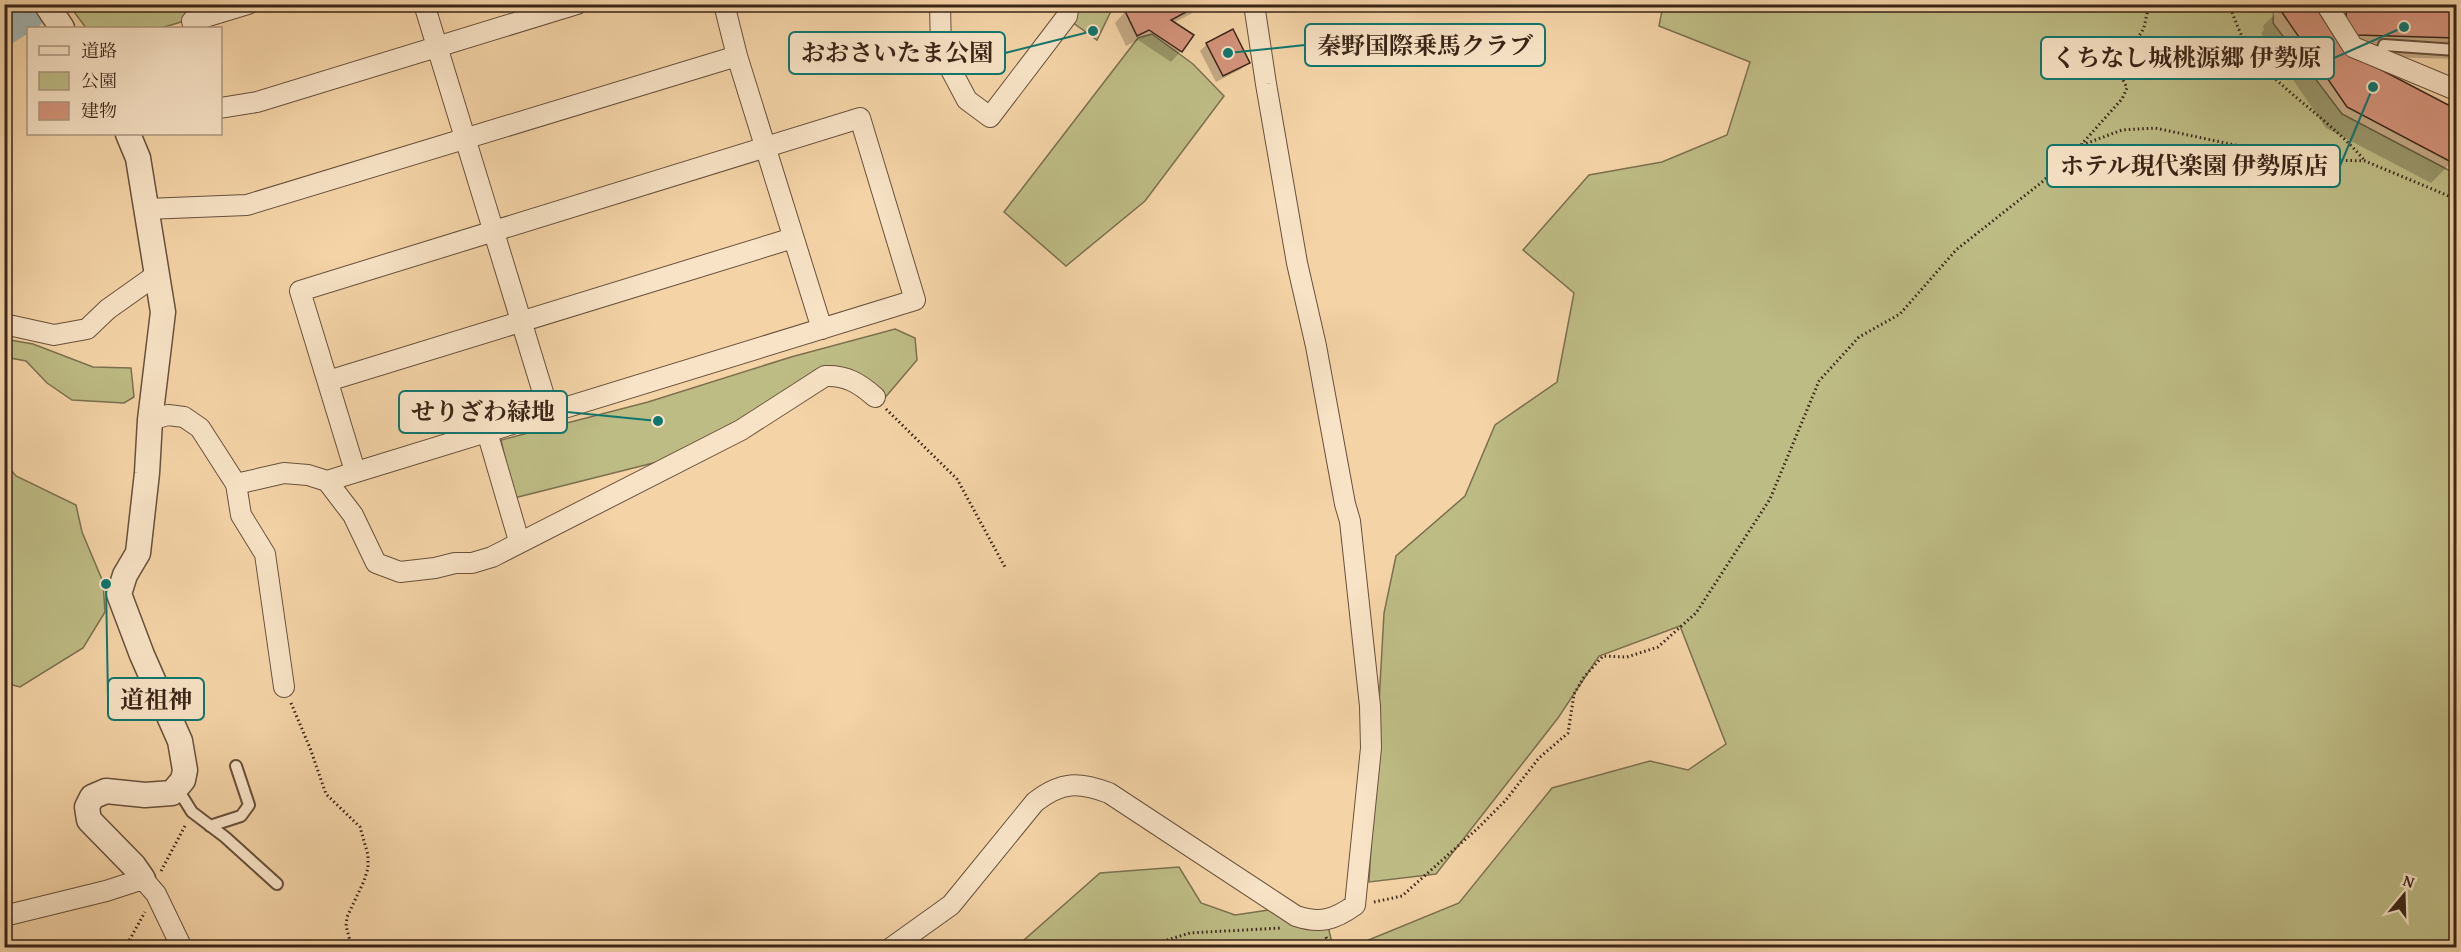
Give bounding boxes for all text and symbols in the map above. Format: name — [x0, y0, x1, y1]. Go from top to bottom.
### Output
callout: 秦野国際乗馬クラブ — [1305, 24, 1545, 66]
legend — [27, 27, 222, 135]
text: 秦野国際乗馬クラブ — [1317, 28, 1533, 63]
callout: おおさいたま公園 — [789, 32, 1005, 74]
text: おおさいたま公園 — [801, 35, 993, 70]
text: 道路 — [81, 37, 117, 64]
callout: くちなし城桃源郷 伊勢原 — [2041, 37, 2334, 79]
text: くちなし城桃源郷 伊勢原 — [2052, 40, 2322, 75]
text: 公園 — [81, 67, 117, 94]
text: 建物 — [81, 97, 117, 124]
callout: ホテル現代楽園 伊勢原店 — [2047, 145, 2340, 187]
text: ホテル現代楽園 伊勢原店 — [2060, 148, 2328, 183]
callout: せりざわ緑地 — [399, 391, 567, 433]
text: せりざわ緑地 — [411, 394, 555, 429]
callout: 道祖神 — [108, 678, 204, 720]
text: 道祖神 — [120, 682, 192, 717]
north arrow — [2374, 865, 2434, 925]
text: N — [2400, 868, 2418, 894]

